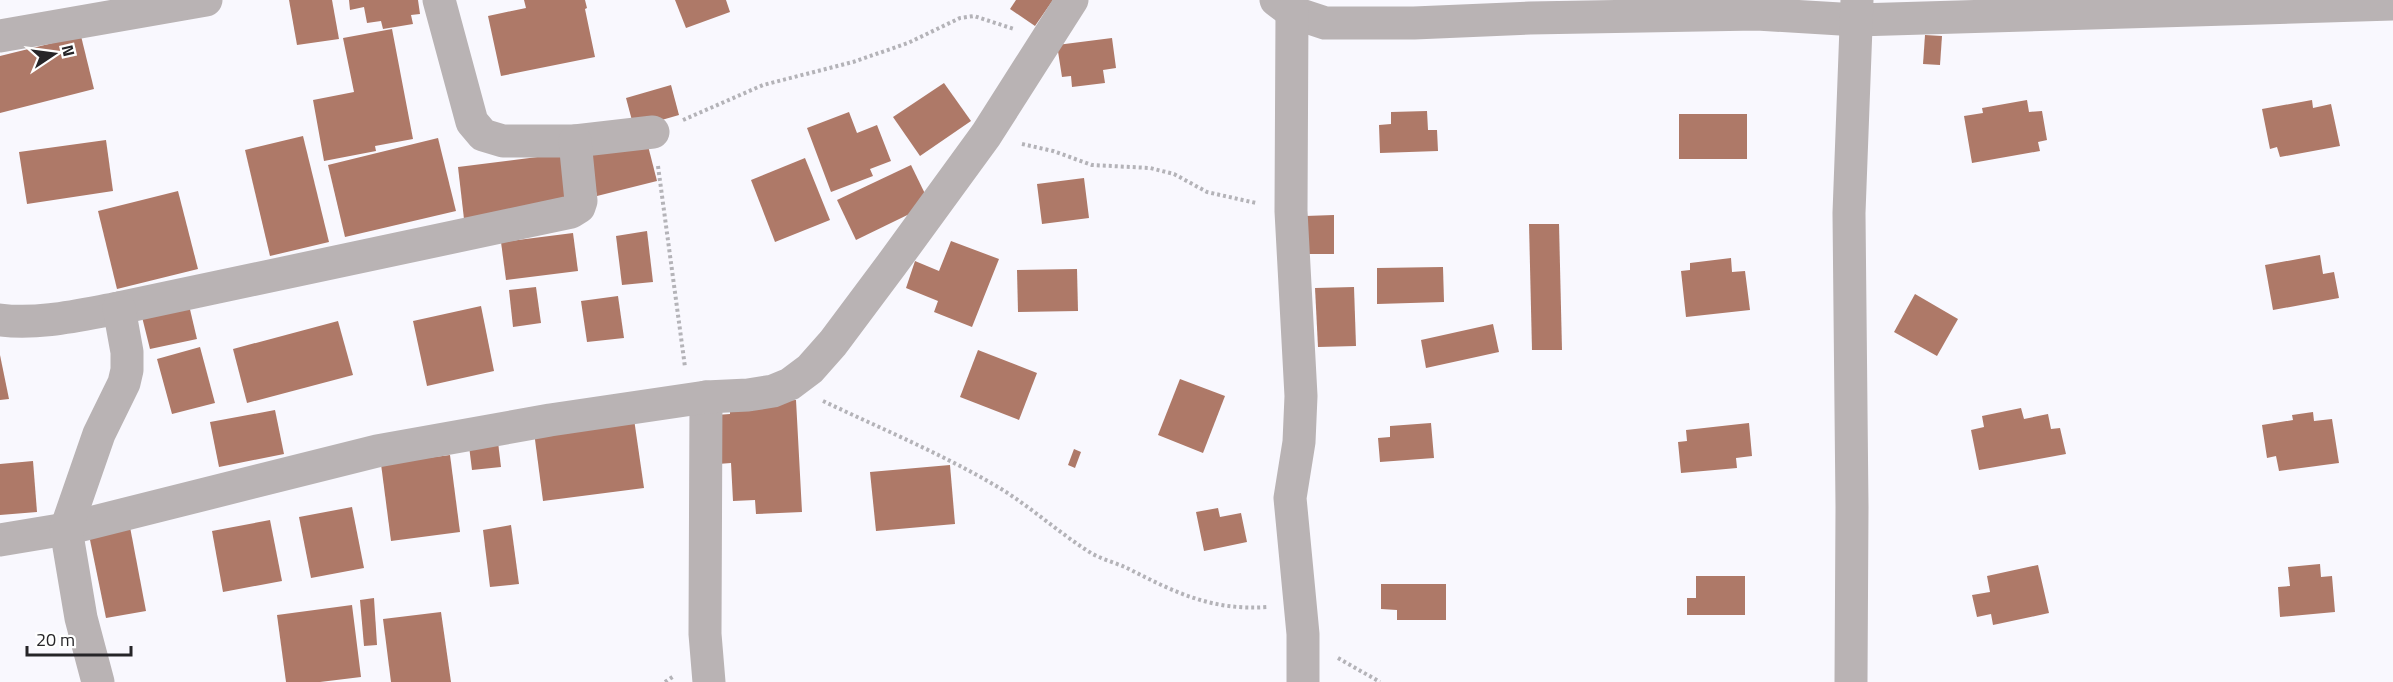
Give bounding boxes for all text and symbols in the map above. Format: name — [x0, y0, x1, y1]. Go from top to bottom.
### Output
north arrow — [24, 24, 84, 84]
text: N — [56, 43, 82, 59]
scale bar — [27, 619, 130, 657]
text: 20 m — [36, 626, 75, 653]

